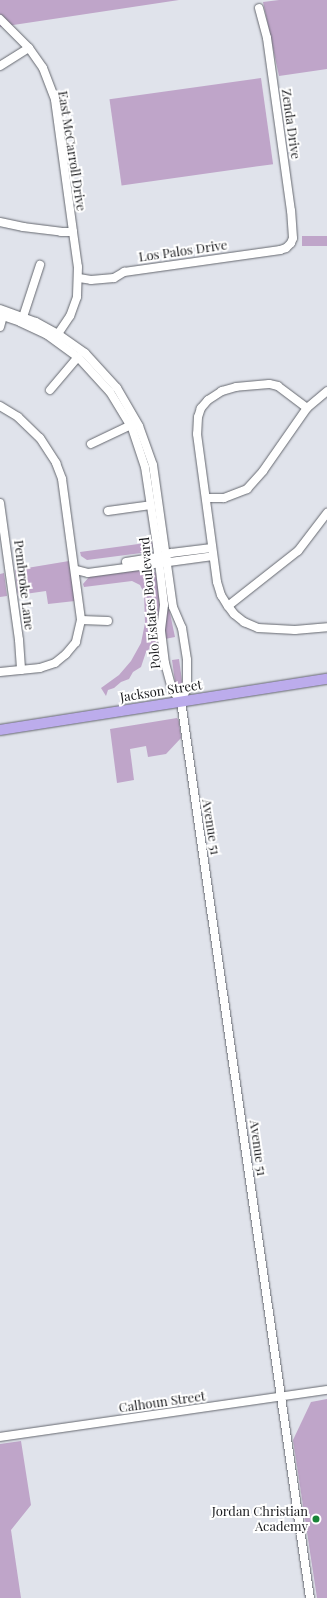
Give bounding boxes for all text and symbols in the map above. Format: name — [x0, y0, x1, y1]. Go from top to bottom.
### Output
street label: Zenda Drive — [278, 88, 304, 160]
street label: East McCarroll Drive — [55, 90, 89, 212]
street label: Los Palos Drive — [138, 237, 228, 265]
street label: Polo Estates Boulevard — [136, 536, 164, 670]
street label: Pembroke Lane — [11, 539, 37, 631]
street label: Jackson Street — [119, 677, 203, 705]
street label: Avenue 51 — [199, 798, 223, 856]
street label: Avenue 51 — [246, 1119, 270, 1177]
street label: Calhoun Street — [118, 1388, 206, 1416]
place label: Jordan Christian Academy — [212, 1504, 308, 1535]
marker: Jordan Christian Academy — [311, 1514, 321, 1524]

